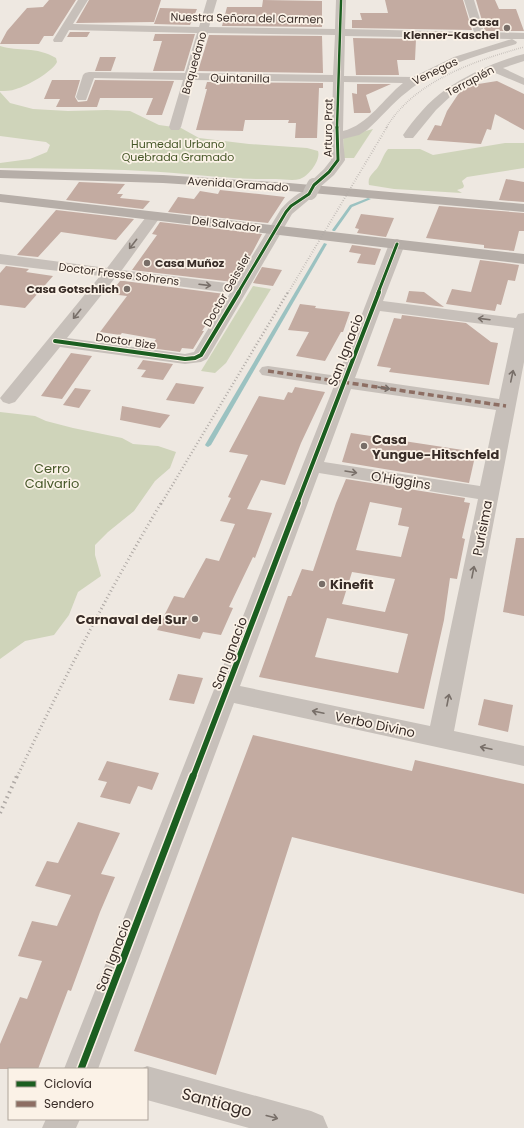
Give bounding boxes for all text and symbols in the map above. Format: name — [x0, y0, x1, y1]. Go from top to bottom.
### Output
street label: Nuestra Señora del Carmen — [170, 9, 324, 27]
place label: Casa Klenner-Kaschel — [403, 14, 499, 43]
marker: Casa Klenner-Kaschel — [502, 23, 512, 33]
street label: Baquedano — [177, 30, 211, 96]
street label: Venegas — [410, 53, 461, 89]
street label: Terraplén — [443, 62, 497, 100]
street label: Quintanilla — [210, 69, 270, 87]
street label: Arturo Prat — [319, 99, 337, 157]
park label: Humedal Urbano Quebrada Gramado — [122, 136, 234, 165]
street label: Avenida Gramado — [187, 172, 289, 196]
street label: Del Salvador — [191, 212, 261, 236]
one-way arrow — [128, 239, 137, 250]
street label: Doctor Geissler — [199, 250, 255, 330]
place label: Casa Muñoz — [155, 255, 225, 271]
marker: Casa Muñoz — [142, 258, 152, 268]
street label: Doctor Fresse Sohrens — [58, 259, 181, 289]
place label: Casa Gotschlich — [27, 281, 119, 297]
one-way arrow — [198, 281, 211, 288]
marker: Casa Gotschlich — [122, 284, 132, 294]
one-way arrow — [73, 308, 82, 319]
street label: San Ignacio — [323, 311, 368, 389]
one-way arrow — [478, 315, 491, 323]
street label: Doctor Bize — [95, 329, 157, 353]
one-way arrow — [509, 370, 517, 383]
one-way arrow — [377, 384, 390, 392]
place label: Casa Yungue-Hitschfeld — [372, 430, 499, 464]
marker: Casa Yungue-Hitschfeld — [359, 441, 369, 451]
park label: Cerro Calvario — [25, 459, 79, 493]
street label: O'Higgins — [370, 466, 432, 495]
one-way arrow — [345, 468, 358, 476]
street label: Purísima — [468, 499, 497, 557]
one-way arrow — [470, 566, 478, 579]
place label: Kinefit — [330, 575, 373, 594]
marker: Kinefit — [317, 579, 327, 589]
place label: Carnaval del Sur — [76, 610, 187, 629]
marker: Carnaval del Sur — [190, 614, 200, 624]
street label: San Ignacio — [207, 614, 252, 692]
one-way arrow — [444, 694, 452, 707]
one-way arrow — [312, 707, 325, 715]
street label: Verbo Divino — [333, 707, 417, 742]
one-way arrow — [480, 744, 493, 752]
street label: San Ignacio — [91, 916, 136, 994]
legend — [8, 1068, 148, 1120]
text: Ciclovía — [44, 1075, 92, 1092]
street label: Santiago — [179, 1082, 255, 1123]
text: Sendero — [44, 1095, 94, 1112]
one-way arrow — [265, 1114, 278, 1121]

